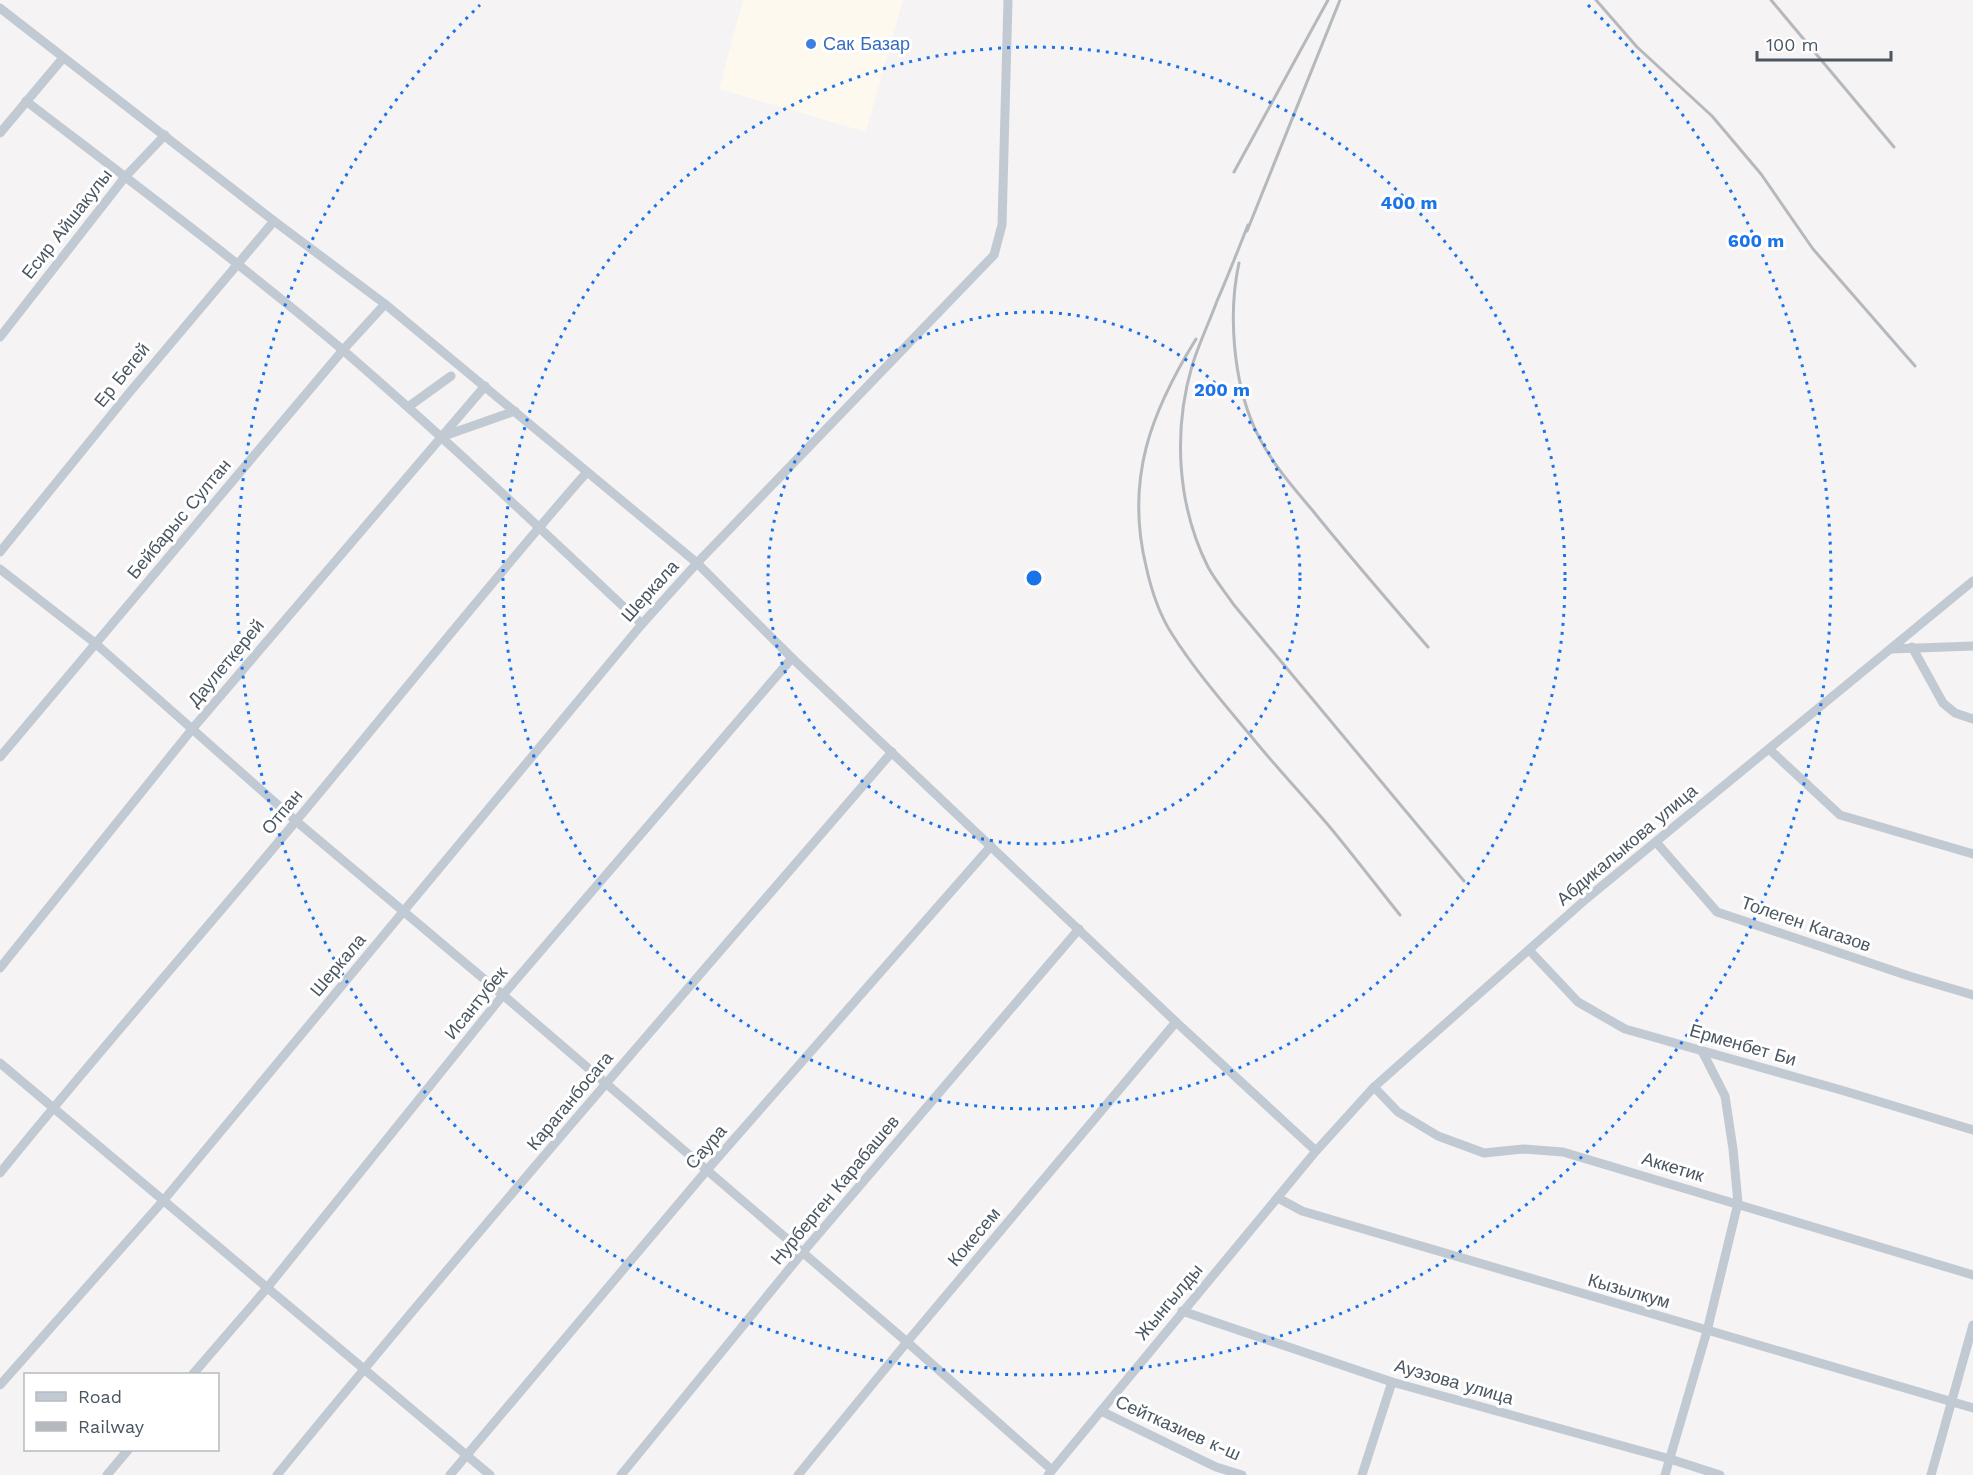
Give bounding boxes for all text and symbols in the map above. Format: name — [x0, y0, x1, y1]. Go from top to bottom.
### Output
scale bar — [1757, 24, 1890, 62]
place label: Сак Базар — [823, 33, 910, 54]
text: 100 m — [1766, 34, 1819, 55]
marker: Сак Базар — [804, 37, 818, 51]
street label: Есир Айшакулы — [17, 165, 116, 283]
text: 400 m — [1381, 192, 1437, 213]
text: 600 m — [1728, 230, 1784, 251]
street label: Ер Бегей — [89, 338, 154, 411]
text: 200 m — [1194, 379, 1250, 400]
street label: Бейбарыс Султан — [122, 454, 235, 583]
street label: Шеркала — [617, 555, 683, 626]
centre of rings — [1024, 568, 1044, 588]
street label: Даулеткерей — [183, 615, 268, 710]
street label: Абдикалыкова улица — [1552, 779, 1702, 910]
street label: Отпан — [257, 785, 306, 838]
street label: Толеген Кагазов — [1738, 891, 1874, 956]
street label: Шеркала — [305, 928, 370, 1000]
street label: Исантубек — [440, 962, 511, 1043]
street label: Ерменбет Би — [1687, 1019, 1799, 1070]
street label: Караганбосага — [522, 1046, 618, 1154]
street label: Нурберген Карабашев — [766, 1111, 903, 1269]
street label: Саура — [681, 1119, 731, 1173]
street label: Аккетик — [1640, 1147, 1707, 1186]
street label: Кокесем — [943, 1203, 1004, 1270]
street label: Жынгылды — [1131, 1259, 1207, 1344]
street label: Кызылкум — [1586, 1269, 1673, 1312]
street label: Ауэзова улица — [1392, 1355, 1517, 1409]
legend — [24, 1373, 219, 1451]
text: Road — [78, 1386, 122, 1407]
street label: Сейтказиев к-ш — [1112, 1391, 1244, 1465]
text: Railway — [78, 1416, 145, 1437]

